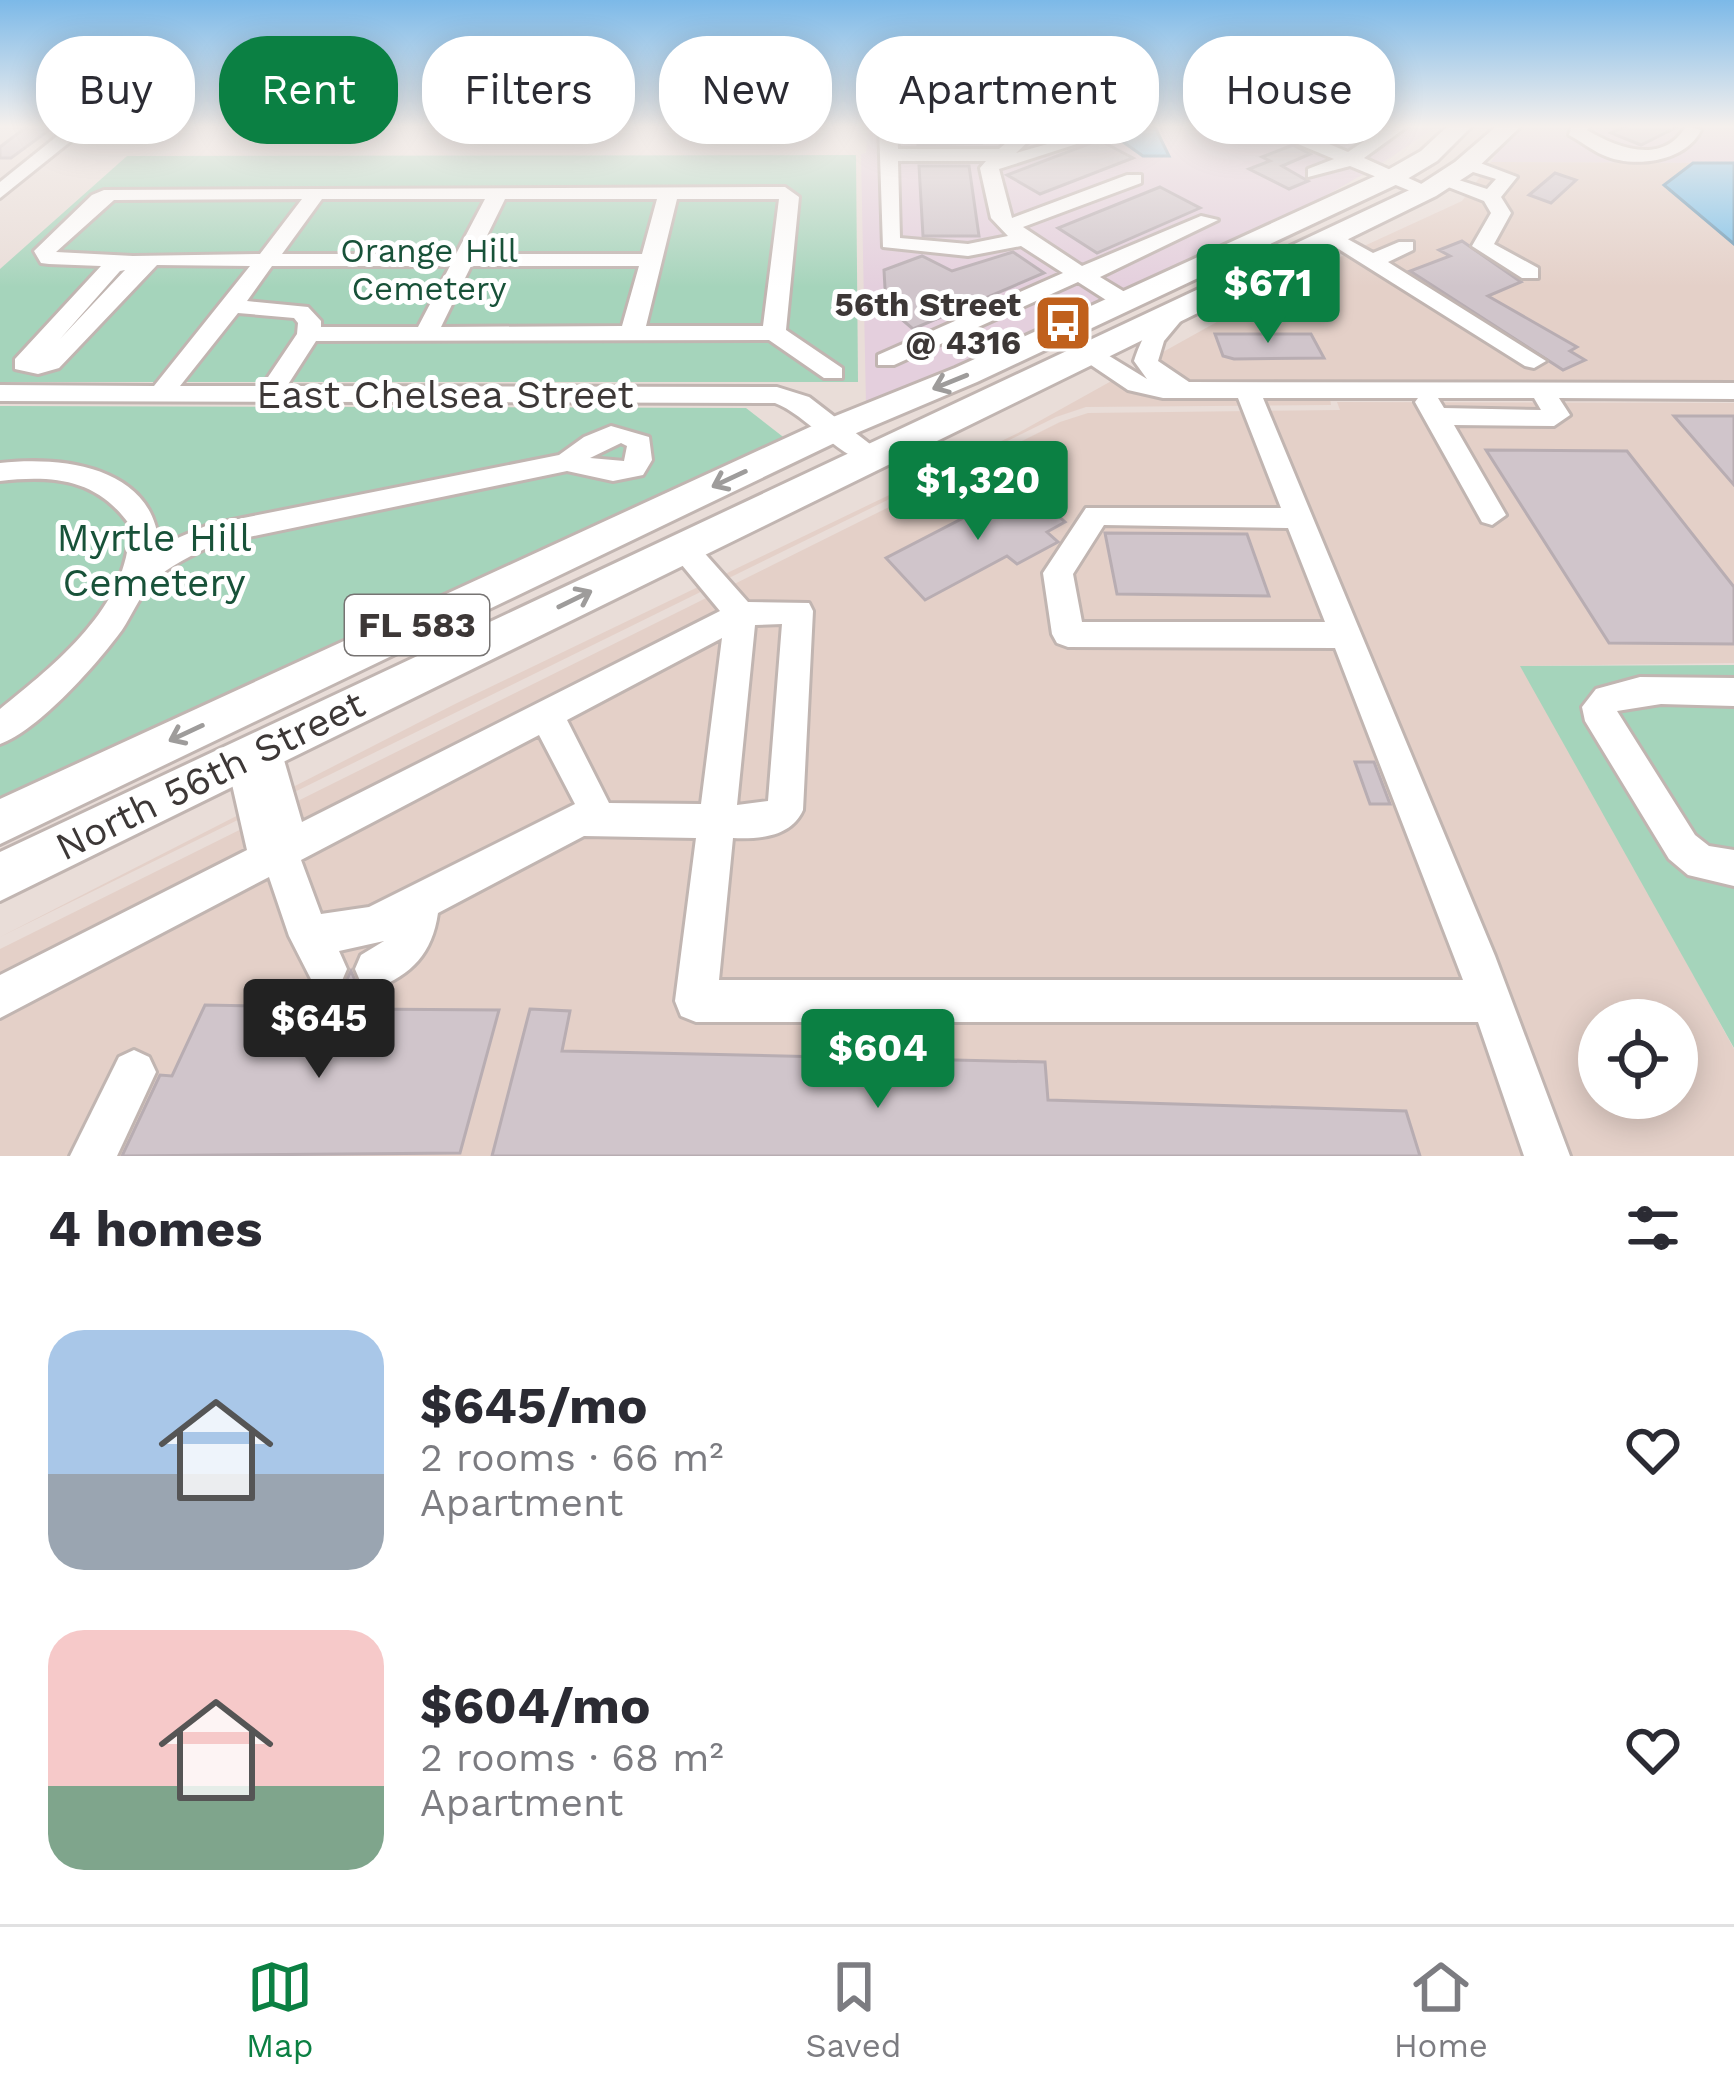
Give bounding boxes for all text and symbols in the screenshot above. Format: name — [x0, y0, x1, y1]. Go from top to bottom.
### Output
chip: Buy — [36, 36, 195, 144]
chip: Rent — [219, 36, 398, 144]
chip: Filters — [422, 36, 635, 144]
chip: New — [659, 36, 832, 144]
chip: Apartment — [856, 36, 1159, 144]
chip: House — [1183, 36, 1395, 144]
park label: Orange Hill Cemetery — [340, 231, 518, 308]
pin: $671 — [1197, 244, 1339, 346]
text: $671 — [1224, 260, 1312, 305]
place label: 56th Street @ 4316 — [835, 285, 1022, 362]
bus stop icon: 56th Street @ 4316 — [1032, 292, 1094, 354]
street label: East Chelsea Street — [256, 372, 634, 417]
one-way arrow — [933, 373, 970, 394]
pin: $1,320 — [880, 441, 1076, 543]
text: $1,320 — [916, 457, 1040, 502]
one-way arrow — [712, 469, 748, 491]
park label: Myrtle Hill Cemetery — [56, 515, 252, 605]
one-way arrow — [556, 587, 592, 609]
road number: FL 583 — [345, 595, 489, 655]
street label: North 56th Street — [48, 681, 372, 869]
one-way arrow — [169, 723, 205, 745]
pin: $645 — [248, 979, 390, 1081]
text: $645 — [271, 995, 367, 1040]
map controls — [1578, 999, 1698, 1119]
button: locate — [1578, 999, 1698, 1119]
pin: $604 — [807, 1009, 949, 1111]
text: $604 — [828, 1025, 928, 1070]
icon: filters — [1620, 1195, 1686, 1261]
text: 4 homes — [48, 1199, 262, 1258]
text: $645/mo — [420, 1376, 647, 1435]
icon: home — [144, 1378, 288, 1522]
icon: heart — [1620, 1417, 1686, 1483]
text: 2 rooms · 66 m² — [420, 1435, 723, 1480]
text: Apartment — [420, 1480, 623, 1525]
text: $604/mo — [420, 1676, 651, 1735]
icon: home — [144, 1678, 288, 1822]
icon: heart — [1620, 1717, 1686, 1783]
text: 2 rooms · 68 m² — [420, 1735, 724, 1780]
text: Apartment — [420, 1780, 623, 1825]
tab: Map — [246, 1954, 313, 2065]
tab: Saved — [806, 1954, 901, 2065]
tab: Home — [1394, 1954, 1488, 2065]

